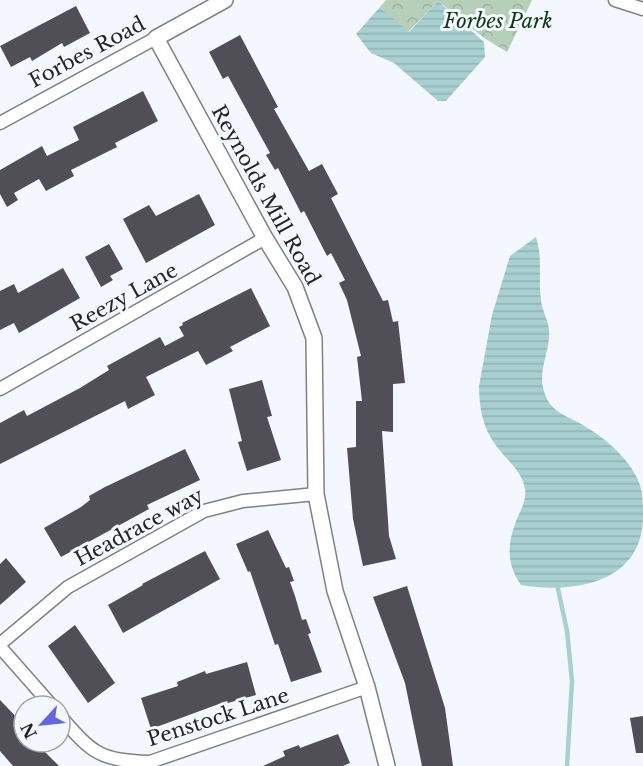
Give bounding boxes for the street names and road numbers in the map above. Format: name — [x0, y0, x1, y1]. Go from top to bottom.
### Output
street label: Forbes Road — [25, 11, 149, 93]
street label: Reynolds Mill Road — [207, 101, 325, 289]
street label: Reezy Lane — [66, 258, 182, 336]
street label: Headrace way — [71, 483, 208, 571]
street label: Penstock Lane — [144, 683, 292, 751]

